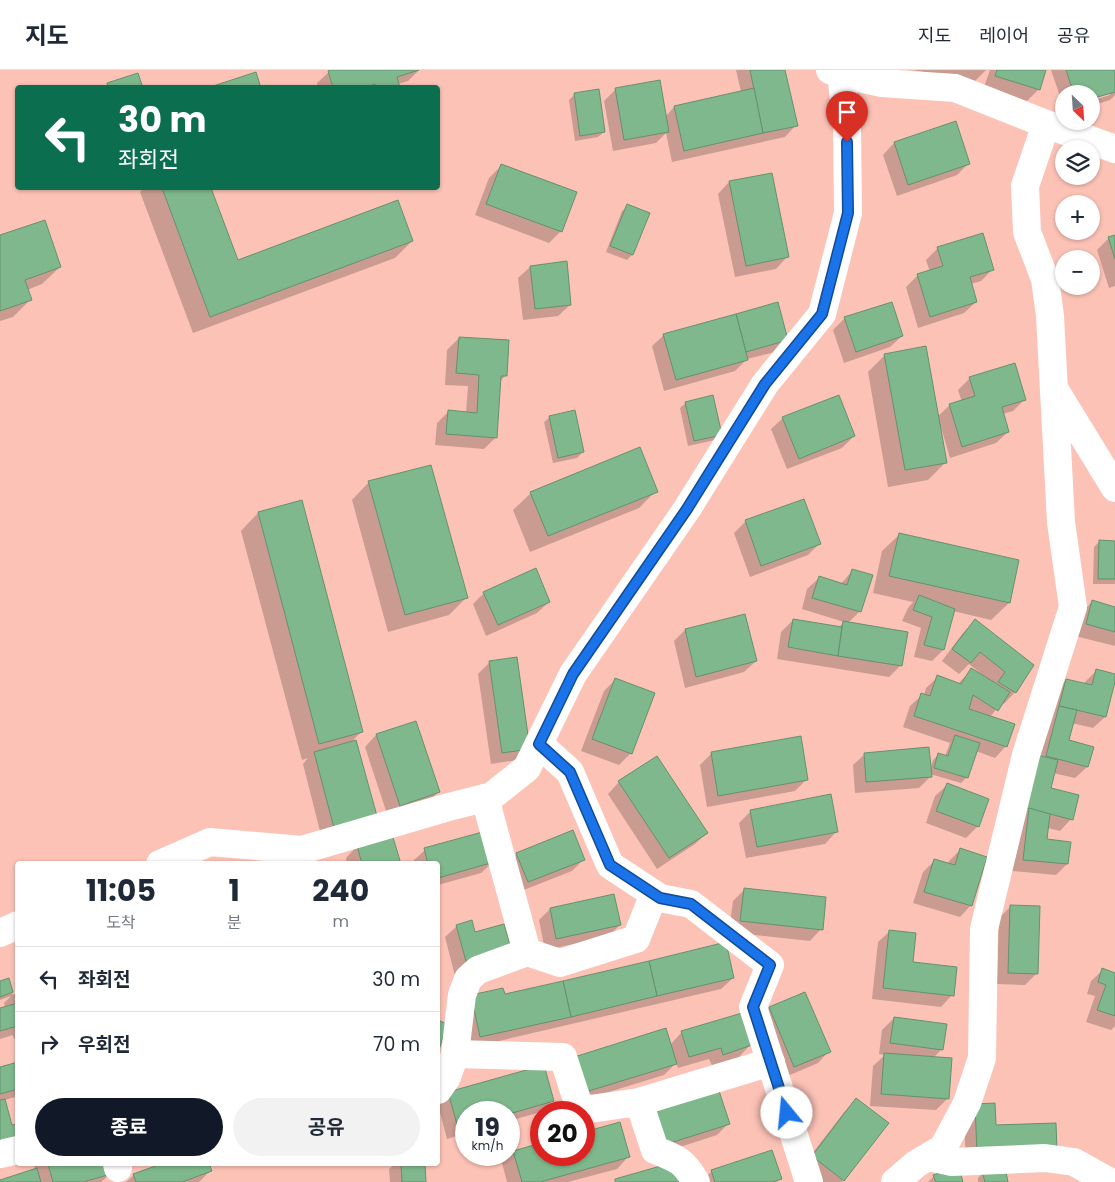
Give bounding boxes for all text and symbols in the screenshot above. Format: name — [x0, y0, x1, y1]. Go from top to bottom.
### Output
text: 지도 — [25, 19, 69, 52]
text: 지도 — [918, 23, 951, 48]
text: 레이어 — [979, 23, 1029, 48]
text: 공유 — [1057, 23, 1090, 48]
north arrow — [1055, 85, 1100, 130]
map controls — [1055, 85, 1100, 295]
pin — [826, 91, 868, 142]
text: 30 m — [118, 95, 206, 144]
icon: arrive — [833, 98, 861, 126]
icon: left — [35, 105, 100, 170]
button: layers — [1055, 140, 1100, 185]
text: 좌회전 — [118, 144, 179, 175]
button: + — [1055, 195, 1100, 240]
button: − — [1055, 250, 1100, 295]
text: 11:05 — [86, 869, 156, 912]
text: 1 — [228, 869, 240, 912]
text: 240 — [312, 869, 369, 912]
text: m — [332, 910, 349, 933]
text: 도착 — [106, 911, 136, 934]
text: 분 — [227, 911, 241, 934]
icon: left — [35, 965, 63, 993]
text: 좌회전 — [78, 966, 130, 993]
text: 30 m — [372, 966, 420, 993]
icon: right — [35, 1030, 63, 1058]
text: 우회전 — [78, 1031, 130, 1058]
text: 70 m — [373, 1031, 420, 1058]
position arrow — [760, 1086, 812, 1138]
button: 종료 — [35, 1098, 223, 1156]
button: 공유 — [233, 1098, 420, 1156]
speed limit sign: 20 — [530, 1101, 595, 1166]
text: 19 — [475, 1110, 500, 1145]
text: km/h — [472, 1137, 503, 1154]

